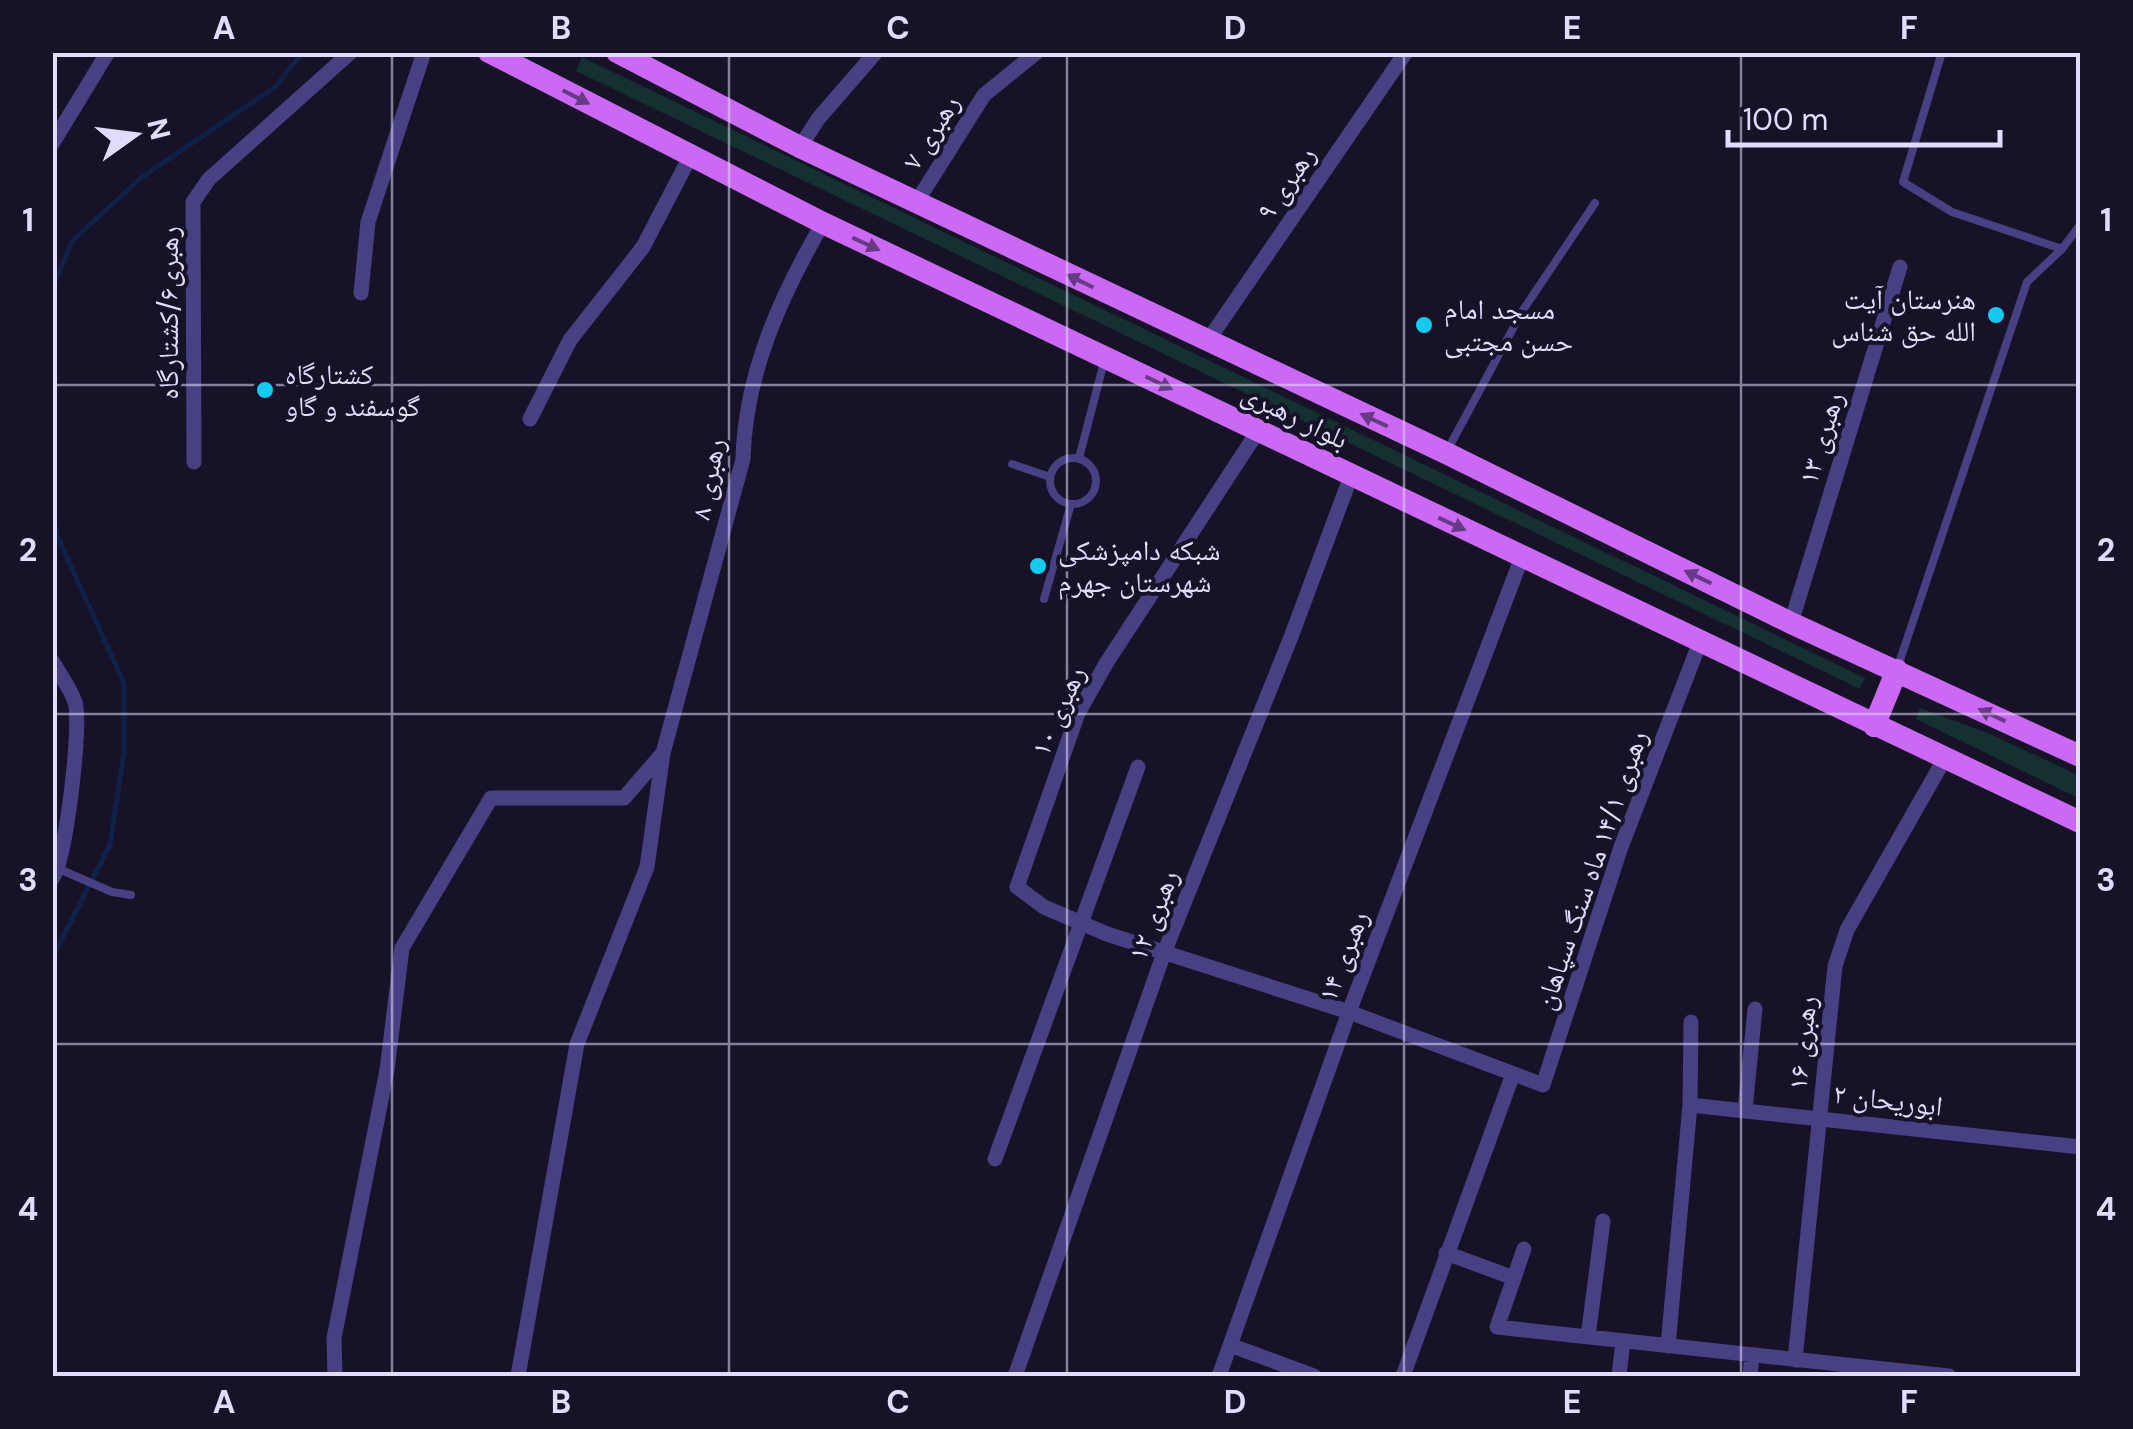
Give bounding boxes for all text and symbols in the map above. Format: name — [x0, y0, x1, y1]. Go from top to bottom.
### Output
text: A — [213, 7, 235, 49]
text: B — [551, 7, 571, 49]
text: C — [886, 7, 910, 49]
text: D — [1224, 7, 1246, 49]
text: E — [1563, 7, 1581, 49]
text: F — [1900, 7, 1918, 49]
north arrow — [85, 85, 185, 185]
scale bar — [1728, 85, 2000, 147]
street label: رهبری ۷ — [894, 87, 968, 177]
one-way arrow — [562, 88, 591, 105]
text: 100 m — [1743, 100, 1828, 139]
text: N — [138, 115, 179, 143]
street label: رهبری ۹ — [1248, 139, 1324, 227]
text: 1 — [22, 199, 34, 241]
text: 1 — [2100, 199, 2112, 241]
street label: رهبری۶/کشتارگاه — [150, 226, 187, 400]
one-way arrow — [852, 235, 881, 252]
one-way arrow — [1065, 273, 1094, 290]
place label: هنرستان آیت الله حق شناس — [1831, 281, 1976, 350]
place label: مسجد امام حسن مجتبی — [1444, 291, 1573, 360]
marker: هنرستان آیت الله حق شناس — [1985, 304, 2007, 326]
marker: مسجد امام حسن مجتبی — [1413, 314, 1435, 336]
place label: کشتارگاه گوسفند و گاو — [285, 356, 421, 425]
street label: بلوار رهبری — [1235, 374, 1355, 458]
one-way arrow — [1145, 375, 1174, 392]
marker: کشتارگاه گوسفند و گاو — [254, 379, 276, 401]
street label: رهبری ۱۳ — [1790, 387, 1852, 489]
one-way arrow — [1359, 411, 1388, 428]
street label: رهبری ۸ — [682, 435, 734, 523]
one-way arrow — [1438, 516, 1467, 532]
text: 2 — [19, 529, 37, 571]
text: 2 — [2097, 529, 2115, 571]
place label: شبکه دامپزشکی شهرستان جهرم — [1058, 532, 1221, 601]
marker: شبکه دامپزشکی شهرستان جهرم — [1027, 555, 1049, 577]
one-way arrow — [1683, 569, 1712, 586]
street label: رهبری ۱۰ — [1022, 660, 1094, 762]
one-way arrow — [1977, 707, 2007, 723]
street label: رهبری ۱۴/۱ ماه سنگ سپاهان — [1526, 725, 1656, 1015]
text: 3 — [18, 859, 38, 901]
text: 3 — [2096, 859, 2116, 901]
street label: رهبری ۱۲ — [1119, 864, 1187, 966]
street label: رهبری ۱۴ — [1309, 905, 1377, 1007]
street label: رهبری ۱۶ — [1779, 994, 1825, 1092]
street label: ابوریحان ۲ — [1831, 1075, 1945, 1125]
text: 4 — [18, 1188, 38, 1230]
text: 4 — [2096, 1188, 2116, 1230]
text: A — [213, 1381, 235, 1423]
text: B — [551, 1381, 571, 1423]
text: C — [886, 1381, 910, 1423]
text: D — [1224, 1381, 1246, 1423]
text: E — [1563, 1381, 1581, 1423]
text: F — [1900, 1381, 1918, 1423]

